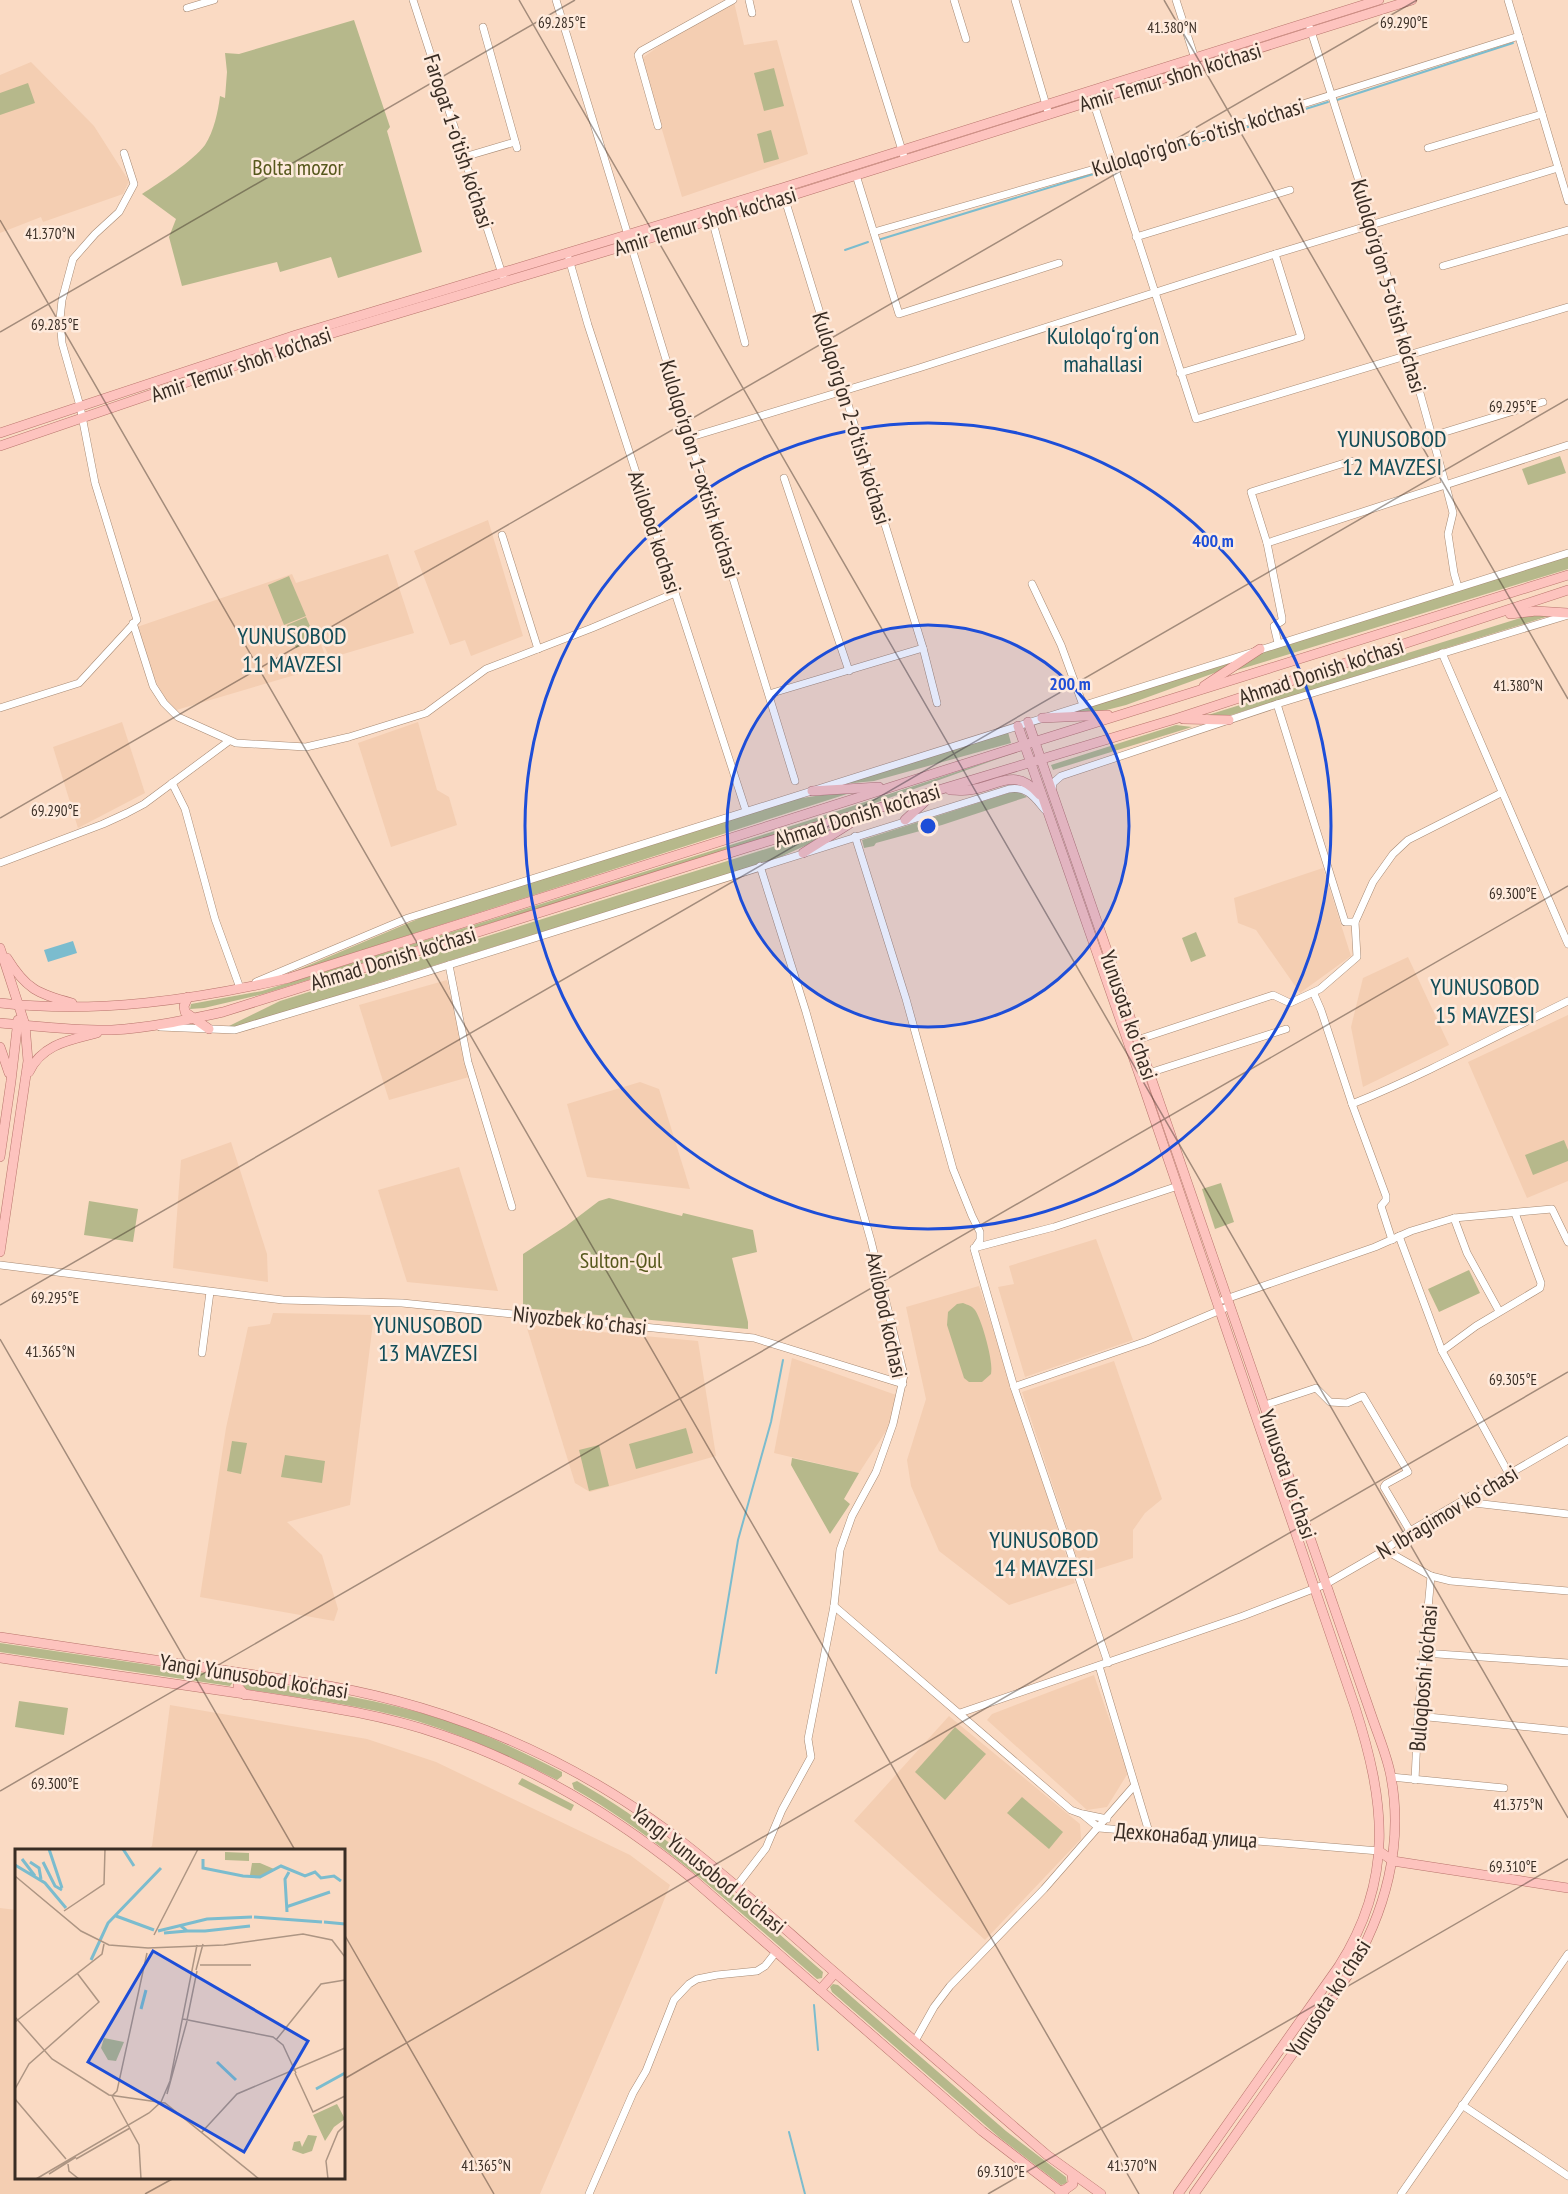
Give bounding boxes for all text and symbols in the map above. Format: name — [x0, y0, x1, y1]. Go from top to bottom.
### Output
text: 69.285°E — [538, 13, 586, 32]
text: 69.290°E — [1380, 13, 1428, 32]
text: 41.380°N — [1147, 18, 1197, 37]
street label: Amir Temur shoh ko'chasi — [1075, 36, 1265, 118]
street label: Farogat 1-o'tish ko'chasi — [418, 50, 500, 232]
street label: Kulolqo'rg'on 6-o'tish ko'chasi — [1088, 91, 1308, 183]
park label: Bolta mozor — [252, 153, 344, 181]
street label: Kulolqo'rg'on 5-o'tish ko'chasi — [1345, 176, 1433, 396]
street label: Amir Temur shoh ko'chasi — [610, 180, 800, 262]
text: 41.370°N — [25, 224, 75, 243]
street label: Kulolqo'rg'on 2-o'tish ko'chasi — [806, 308, 898, 528]
text: 69.285°E — [31, 315, 79, 334]
street label: Amir Temur shoh ko'chasi — [147, 320, 335, 408]
district label: Kulolqoʻrgʻon mahallasi — [1047, 320, 1159, 379]
street label: Kulolqo'rg'on 1-oxtish ko'chasi — [653, 357, 747, 581]
text: 69.295°E — [1489, 397, 1537, 416]
district label: YUNUSOBOD 12 MAVZESI — [1337, 423, 1447, 482]
street label: Axilobod kochasi — [622, 467, 688, 597]
text: 400 m — [1192, 529, 1234, 552]
district label: YUNUSOBOD 11 MAVZESI — [237, 620, 347, 679]
street label: Ahmad Donish ko'chasi — [1235, 631, 1407, 711]
text: 200 m — [1049, 672, 1091, 695]
text: 41.380°N — [1493, 676, 1543, 695]
street label: Ahmad Donish ko'chasi — [771, 776, 943, 854]
text: 69.290°E — [31, 801, 79, 820]
centre of rings — [918, 816, 938, 836]
text: 69.300°E — [1489, 884, 1537, 903]
street label: Ahmad Donish ko'chasi — [307, 919, 479, 997]
street label: Yunusota koʻchasi — [1094, 947, 1164, 1083]
district label: YUNUSOBOD 15 MAVZESI — [1430, 971, 1540, 1030]
park label: Sulton-Qul — [580, 1246, 663, 1274]
street label: Axilobod kochasi — [860, 1250, 914, 1380]
text: 69.295°E — [31, 1288, 79, 1307]
street label: Niyozbek koʻchasi — [512, 1299, 648, 1341]
district label: YUNUSOBOD 13 MAVZESI — [373, 1309, 483, 1368]
text: 41.365°N — [25, 1342, 75, 1361]
text: 69.305°E — [1489, 1370, 1537, 1389]
street label: Yunusota koʻchasi — [1253, 1406, 1323, 1542]
street label: N. Ibragimov koʻchasi — [1371, 1459, 1523, 1565]
district label: YUNUSOBOD 14 MAVZESI — [989, 1524, 1099, 1583]
street label: Buloqboshi ko'chasi — [1403, 1603, 1443, 1753]
street label: Yangi Yunusobod ko'chasi — [158, 1647, 350, 1705]
text: 69.300°E — [31, 1774, 79, 1793]
text: 41.375°N — [1493, 1795, 1543, 1814]
street label: Yangi Yunusobod ko'chasi — [626, 1798, 792, 1940]
street label: Дехконабад улица — [1114, 1816, 1258, 1854]
inset map — [15, 1849, 345, 2179]
text: 69.310°E — [1489, 1857, 1537, 1876]
street label: Yunusota koʻchasi — [1279, 1934, 1377, 2062]
text: 41.365°N — [461, 2156, 511, 2175]
text: 41.370°N — [1107, 2156, 1157, 2175]
text: 69.310°E — [977, 2162, 1025, 2181]

